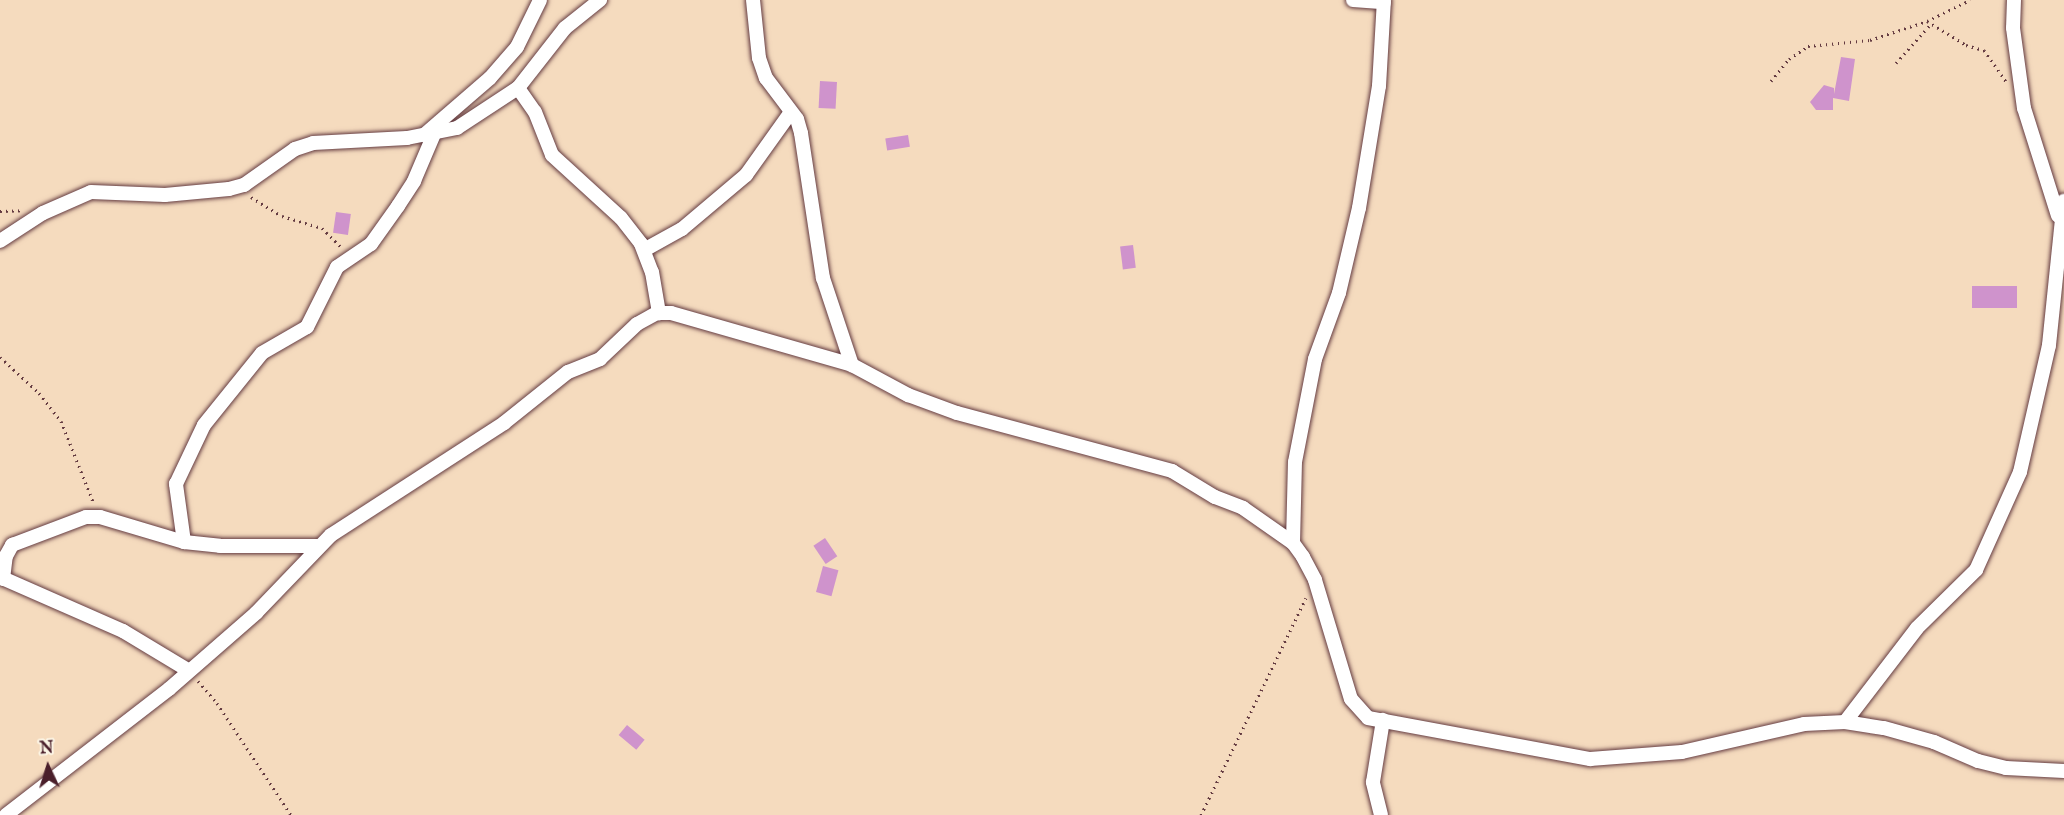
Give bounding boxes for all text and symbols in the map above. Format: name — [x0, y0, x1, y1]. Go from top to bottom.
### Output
north arrow — [18, 737, 78, 797]
text: N — [39, 739, 54, 760]

